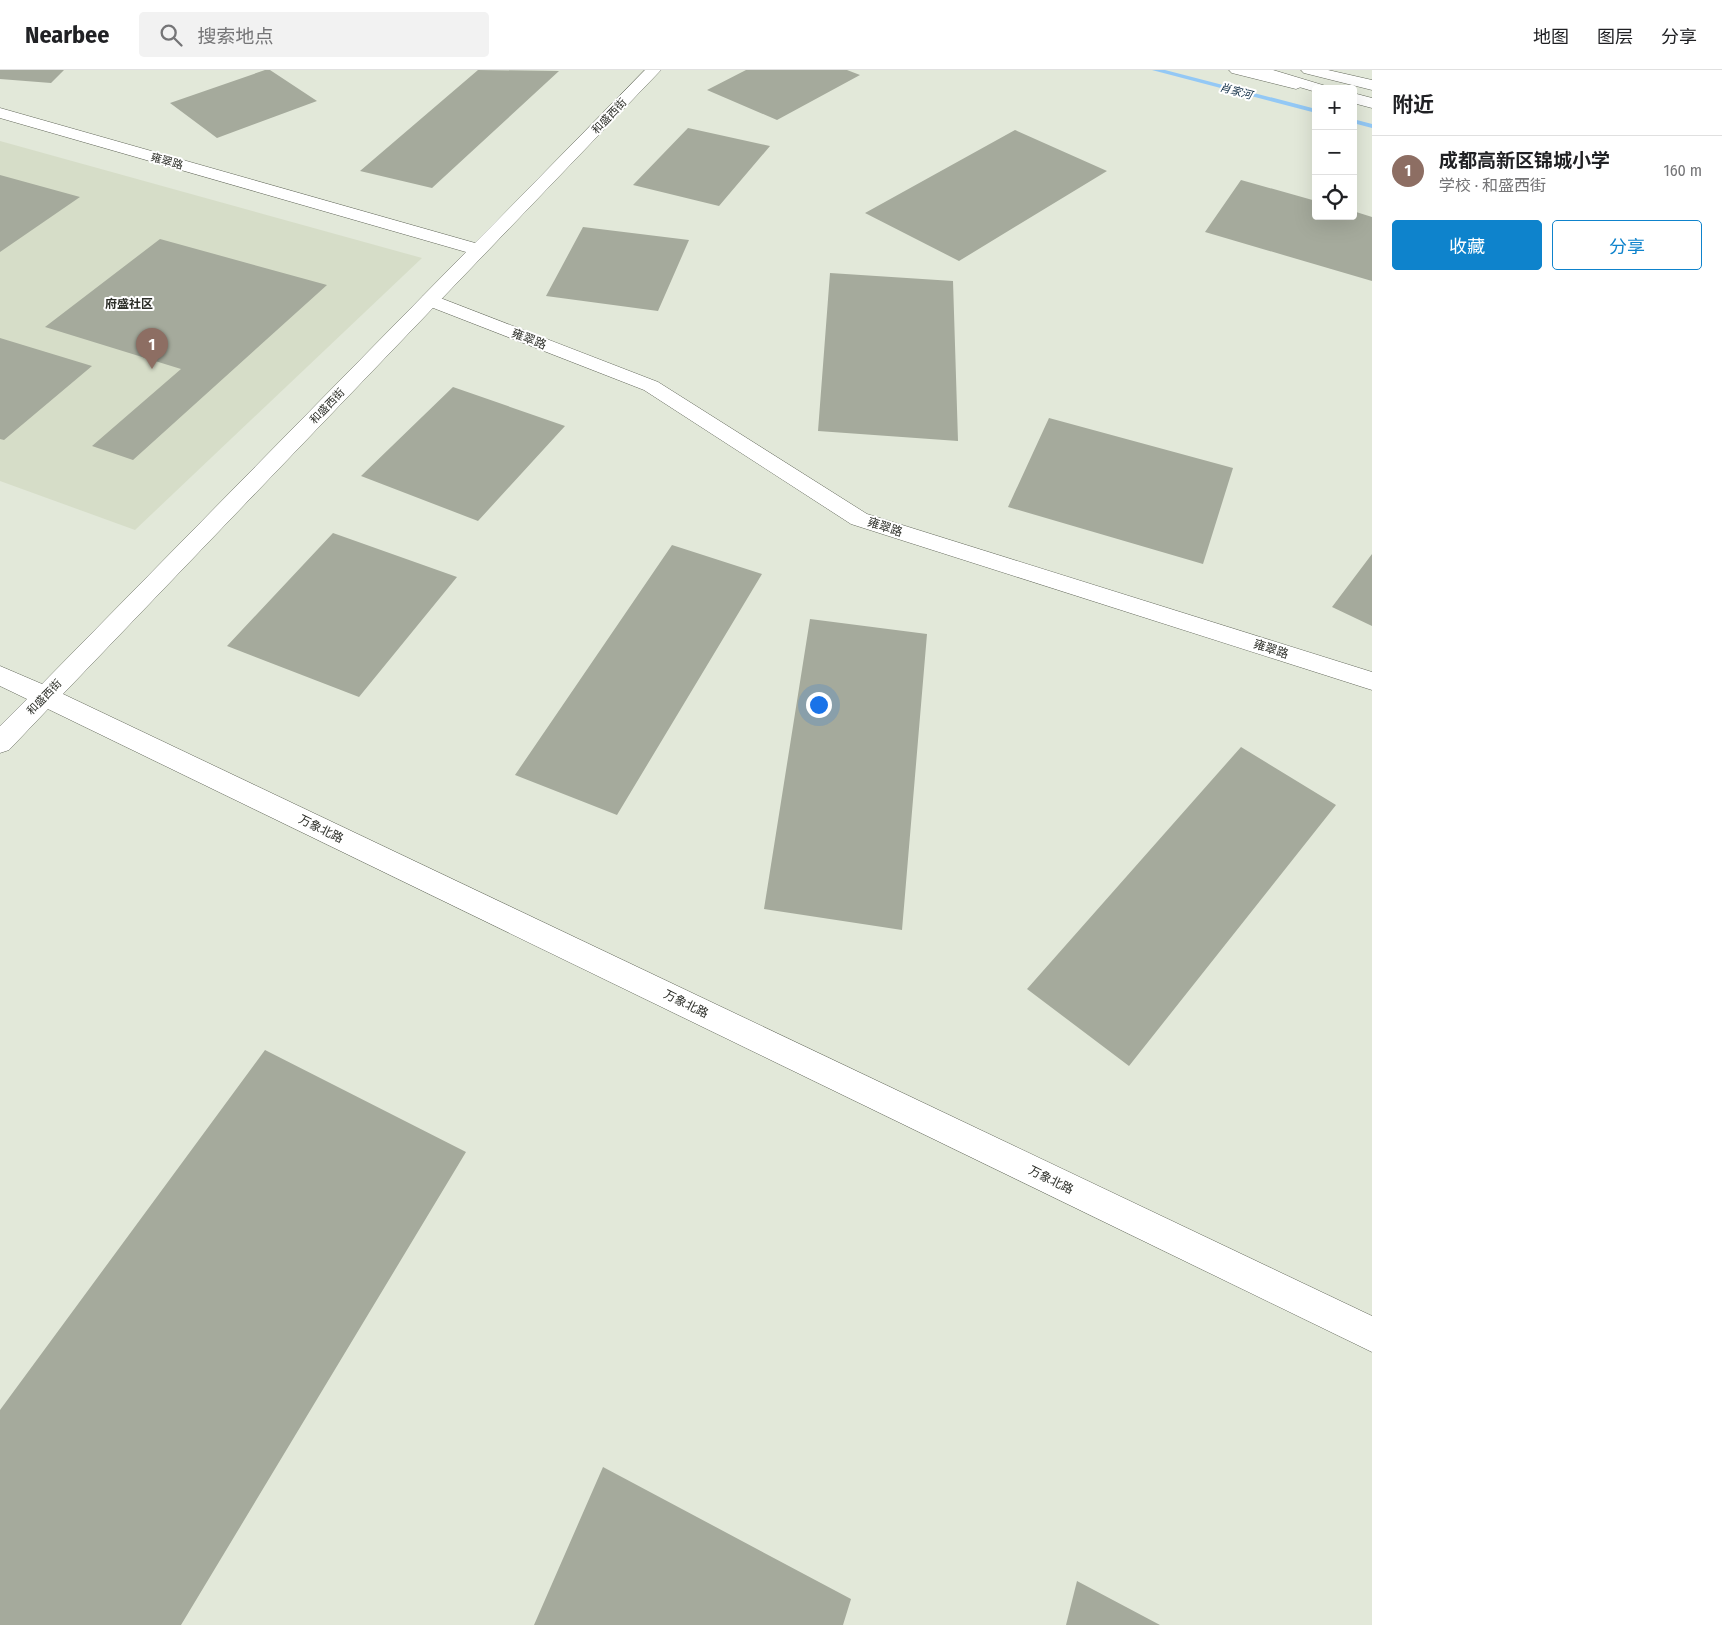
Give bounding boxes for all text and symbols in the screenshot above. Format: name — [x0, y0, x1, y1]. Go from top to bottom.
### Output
search box — [139, 12, 489, 57]
text: Nearbee — [25, 21, 109, 49]
icon: search — [157, 21, 185, 49]
text: 搜索地点 — [197, 25, 273, 48]
text: 地图 — [1533, 26, 1569, 48]
text: 图层 — [1597, 26, 1633, 48]
text: 分享 — [1661, 26, 1697, 48]
water label: 肖家河 — [1218, 81, 1255, 103]
map controls — [1312, 85, 1357, 220]
button: + — [1312, 85, 1357, 130]
text: 附近 — [1392, 92, 1434, 118]
street label: 和盛西街 — [589, 96, 629, 137]
button: − — [1312, 130, 1357, 175]
text: 成都高新区锦城小学 — [1439, 149, 1610, 172]
street label: 雍翠路 — [149, 151, 185, 172]
text: 1 — [1405, 161, 1411, 180]
text: 160 m — [1663, 161, 1702, 180]
button: locate — [1312, 175, 1357, 220]
text: 学校 · 和盛西街 — [1439, 176, 1546, 195]
button: 收藏 — [1392, 220, 1542, 270]
button: 分享 — [1552, 220, 1702, 270]
district label: 府盛社区 — [105, 297, 153, 311]
street label: 雍翠路 — [510, 326, 548, 352]
pin: 1 — [136, 328, 168, 369]
street label: 和盛西街 — [307, 386, 347, 427]
street label: 雍翠路 — [866, 515, 904, 539]
street label: 雍翠路 — [1252, 637, 1290, 661]
street label: 和盛西街 — [24, 677, 64, 718]
your location — [806, 692, 832, 718]
street label: 万象北路 — [296, 812, 346, 846]
street label: 万象北路 — [661, 987, 711, 1021]
street label: 万象北路 — [1026, 1163, 1076, 1197]

